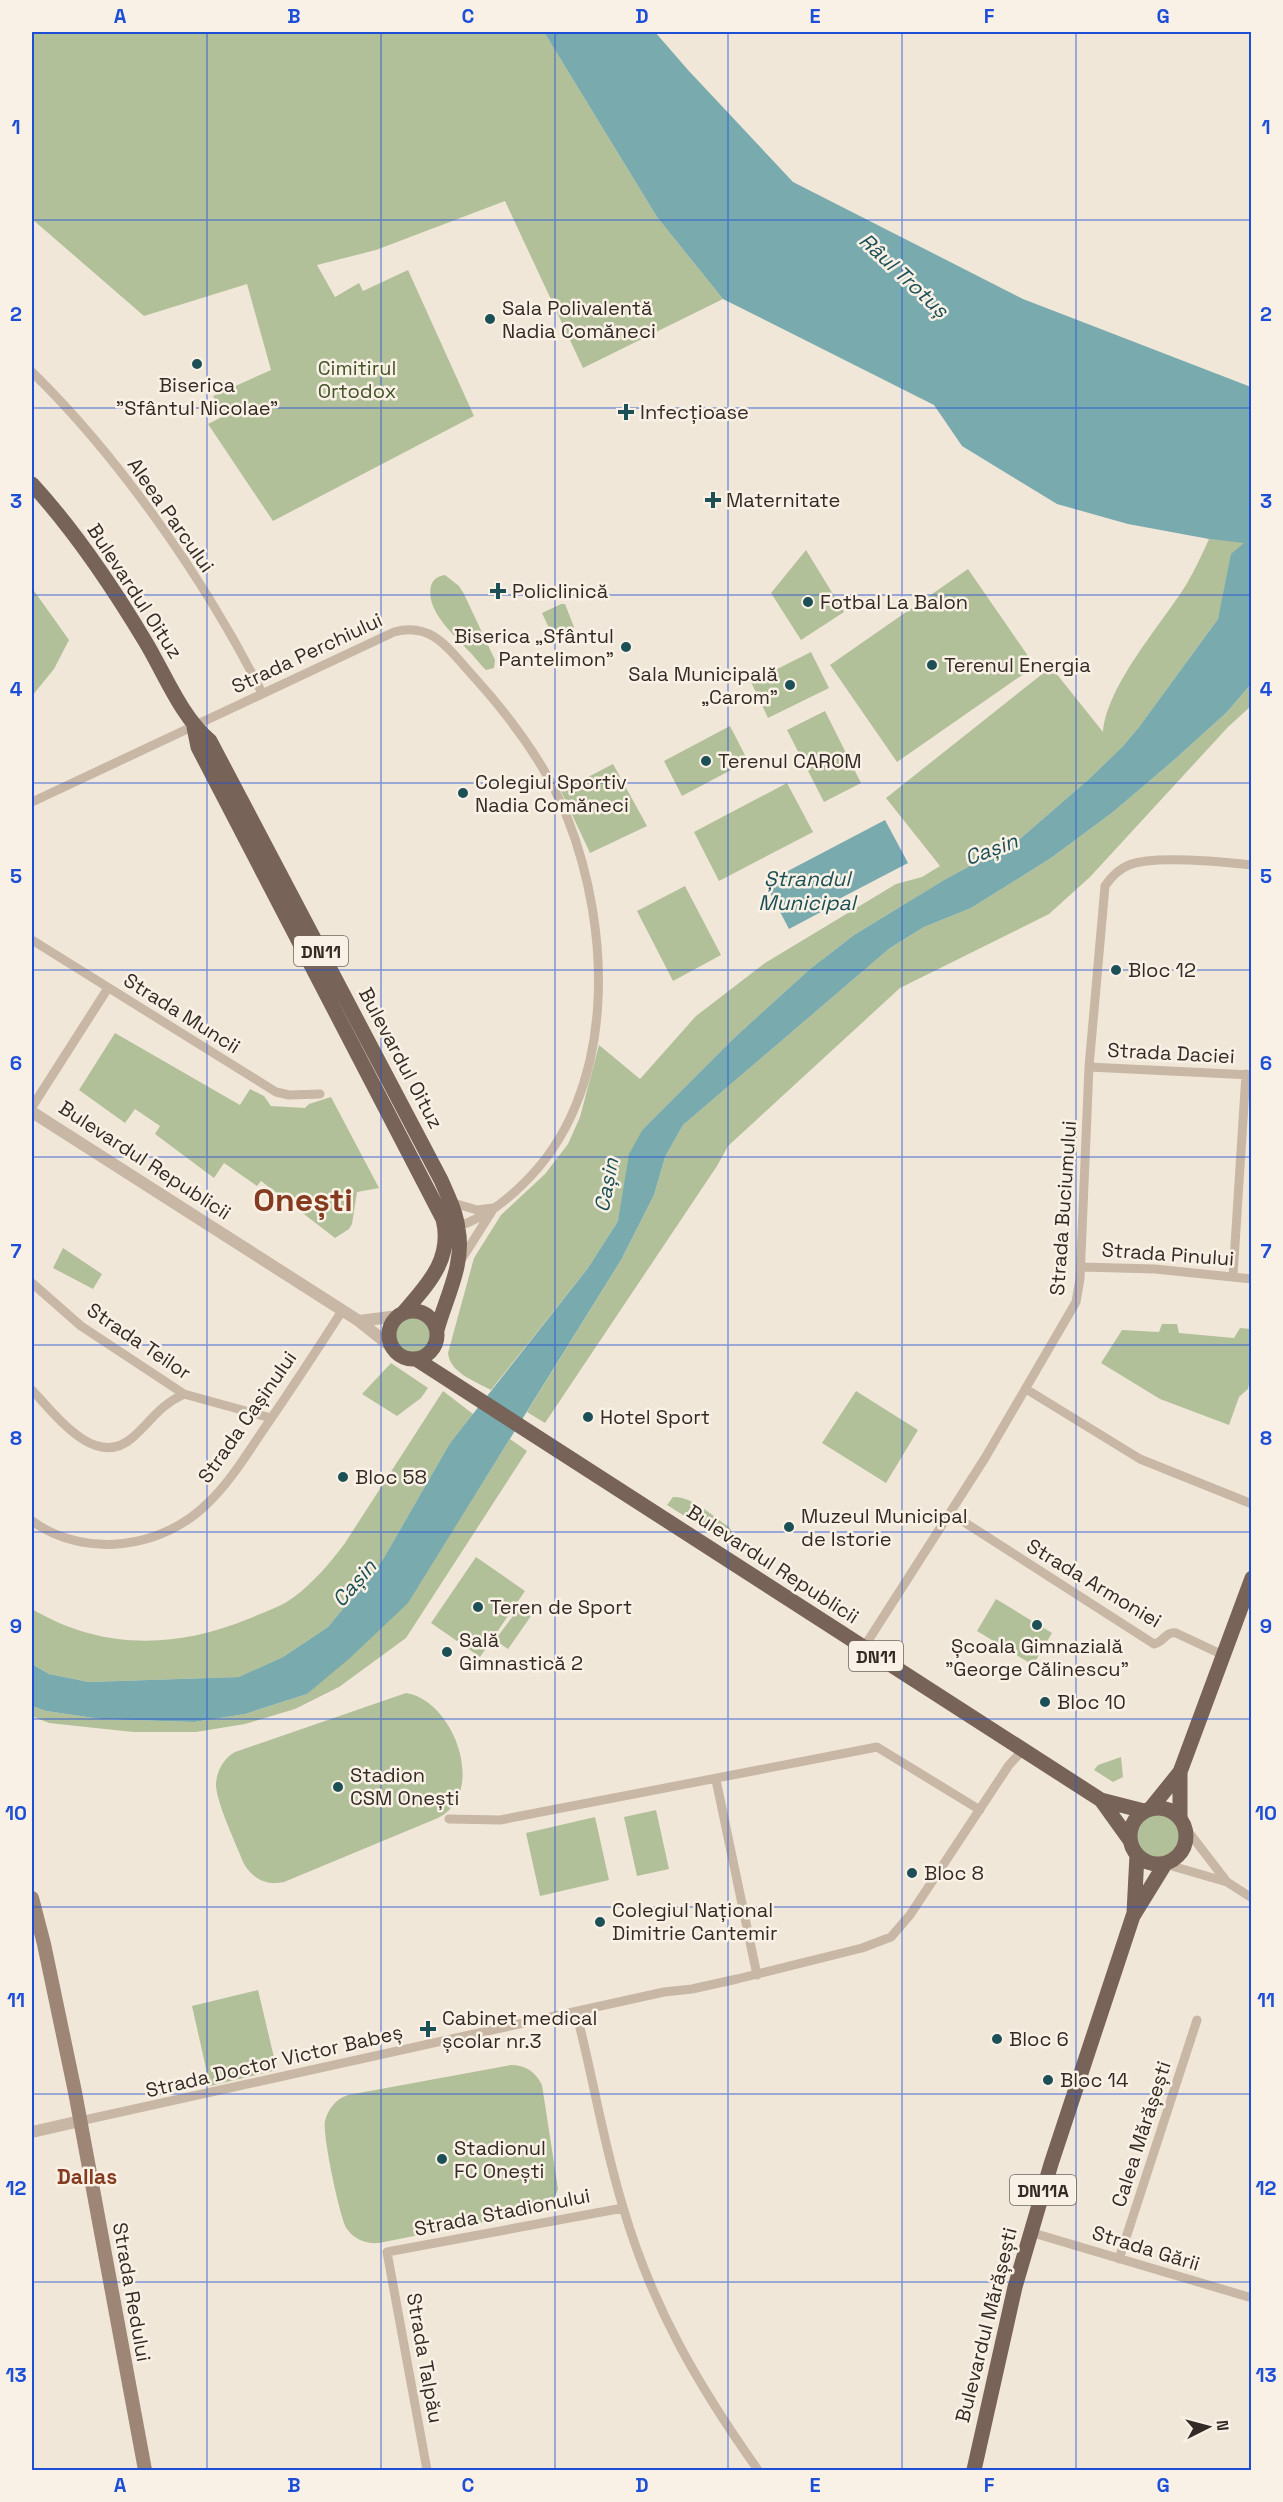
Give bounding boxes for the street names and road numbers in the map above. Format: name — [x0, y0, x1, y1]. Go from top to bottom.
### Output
street label: Aleea Parcului — [122, 452, 220, 578]
street label: Bulevardul Oituz — [82, 518, 188, 664]
street label: Strada Perchiului — [227, 607, 387, 699]
road number: DN11 — [294, 936, 348, 966]
street label: Strada Muncii — [119, 967, 245, 1059]
street label: Bulevardul Oituz — [353, 983, 449, 1133]
street label: Strada Daciei — [1107, 1037, 1235, 1069]
street label: Bulevardul Republicii — [54, 1095, 236, 1225]
street label: Strada Buciumului — [1044, 1120, 1082, 1296]
street label: Strada Pinului — [1101, 1236, 1235, 1272]
street label: Strada Teilor — [82, 1297, 196, 1385]
street label: Strada Cașinului — [192, 1346, 302, 1488]
street label: Bulevardul Republicii — [682, 1499, 864, 1629]
street label: Strada Armoniei — [1022, 1533, 1166, 1633]
road number: DN11 — [849, 1641, 903, 1671]
street label: Strada Doctor Victor Babeș — [143, 2019, 405, 2103]
street label: Calea Mărășești — [1105, 2058, 1177, 2210]
road number: DN11A — [1010, 2175, 1076, 2205]
street label: Strada Stadionului — [412, 2182, 592, 2242]
street label: Strada Gării — [1089, 2219, 1203, 2277]
street label: Strada Redului — [107, 2220, 157, 2364]
street label: Bulevardul Mărășești — [949, 2225, 1023, 2425]
street label: Strada Talpău — [401, 2291, 449, 2425]

